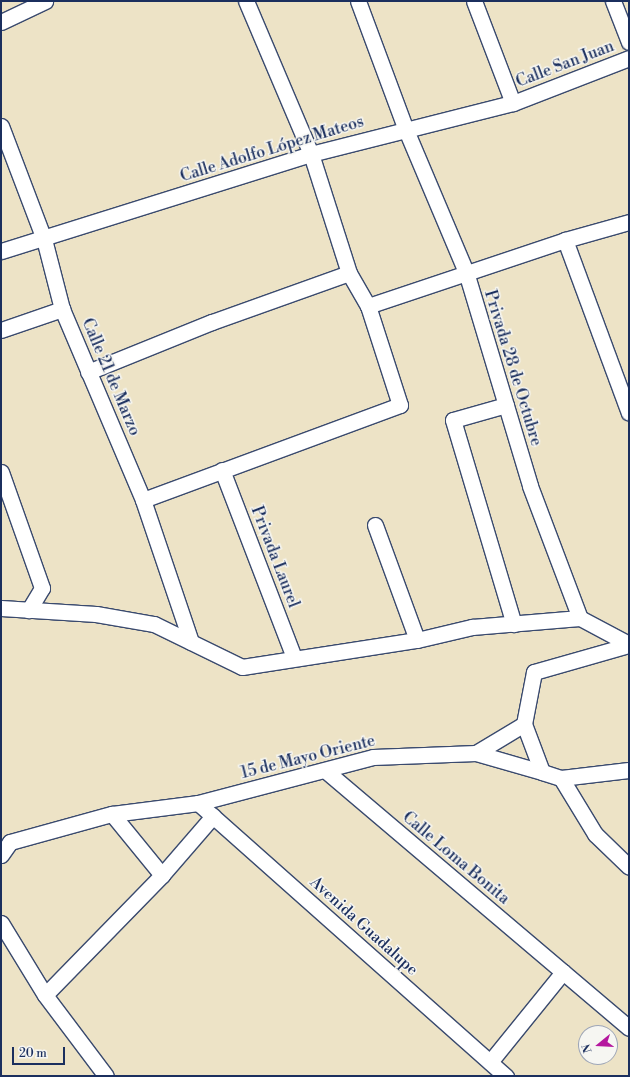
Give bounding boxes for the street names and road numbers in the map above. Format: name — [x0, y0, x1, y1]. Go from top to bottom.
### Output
street label: Calle San Juan — [513, 36, 617, 92]
street label: Calle Adolfo López Mateos — [178, 112, 366, 186]
street label: Privada 28 de Octubre — [480, 288, 546, 448]
street label: Calle 21 de Marzo — [78, 315, 144, 439]
street label: Privada Laurel — [247, 503, 303, 611]
street label: 15 de Mayo Oriente — [239, 731, 377, 783]
street label: Calle Loma Bonita — [399, 808, 513, 908]
street label: Avenida Guadalupe — [306, 872, 422, 980]

